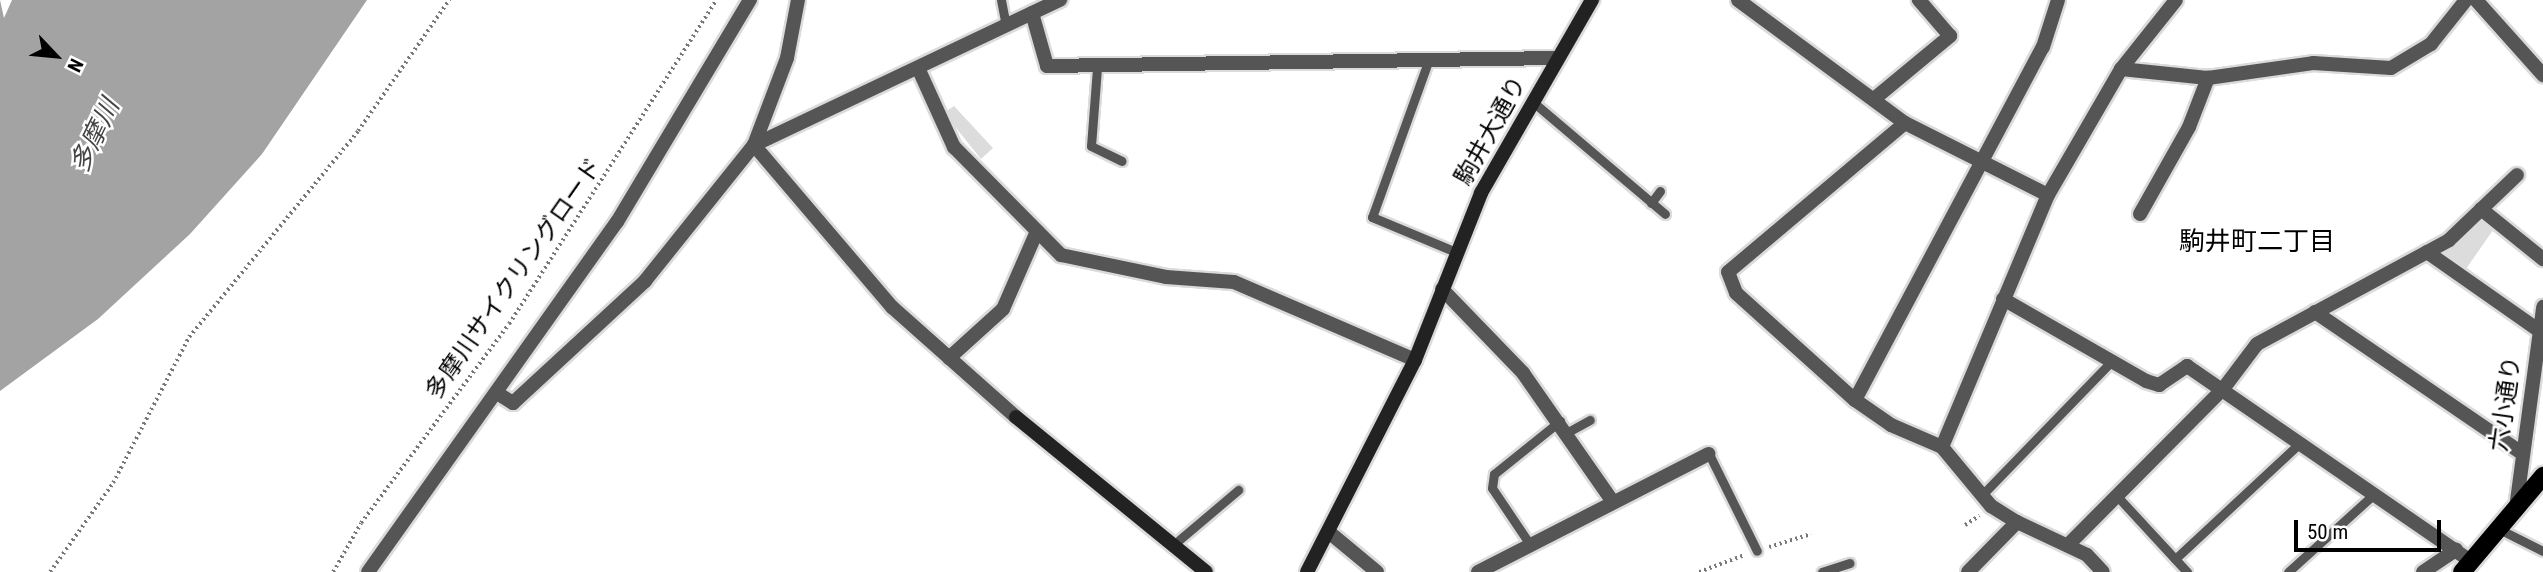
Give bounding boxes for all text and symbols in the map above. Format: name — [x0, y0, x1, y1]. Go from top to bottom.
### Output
north arrow — [21, 21, 91, 91]
text: N — [62, 55, 88, 76]
street label: 駒井大通り — [1449, 72, 1533, 190]
water label: 多摩川 — [64, 94, 126, 178]
street label: 多摩川サイクリングロード — [420, 153, 608, 405]
district label: 駒井町二丁目 — [2179, 226, 2335, 258]
street label: 六小通り — [2485, 354, 2527, 454]
scale bar — [2298, 505, 2445, 550]
text: 50 m — [2307, 520, 2348, 544]

